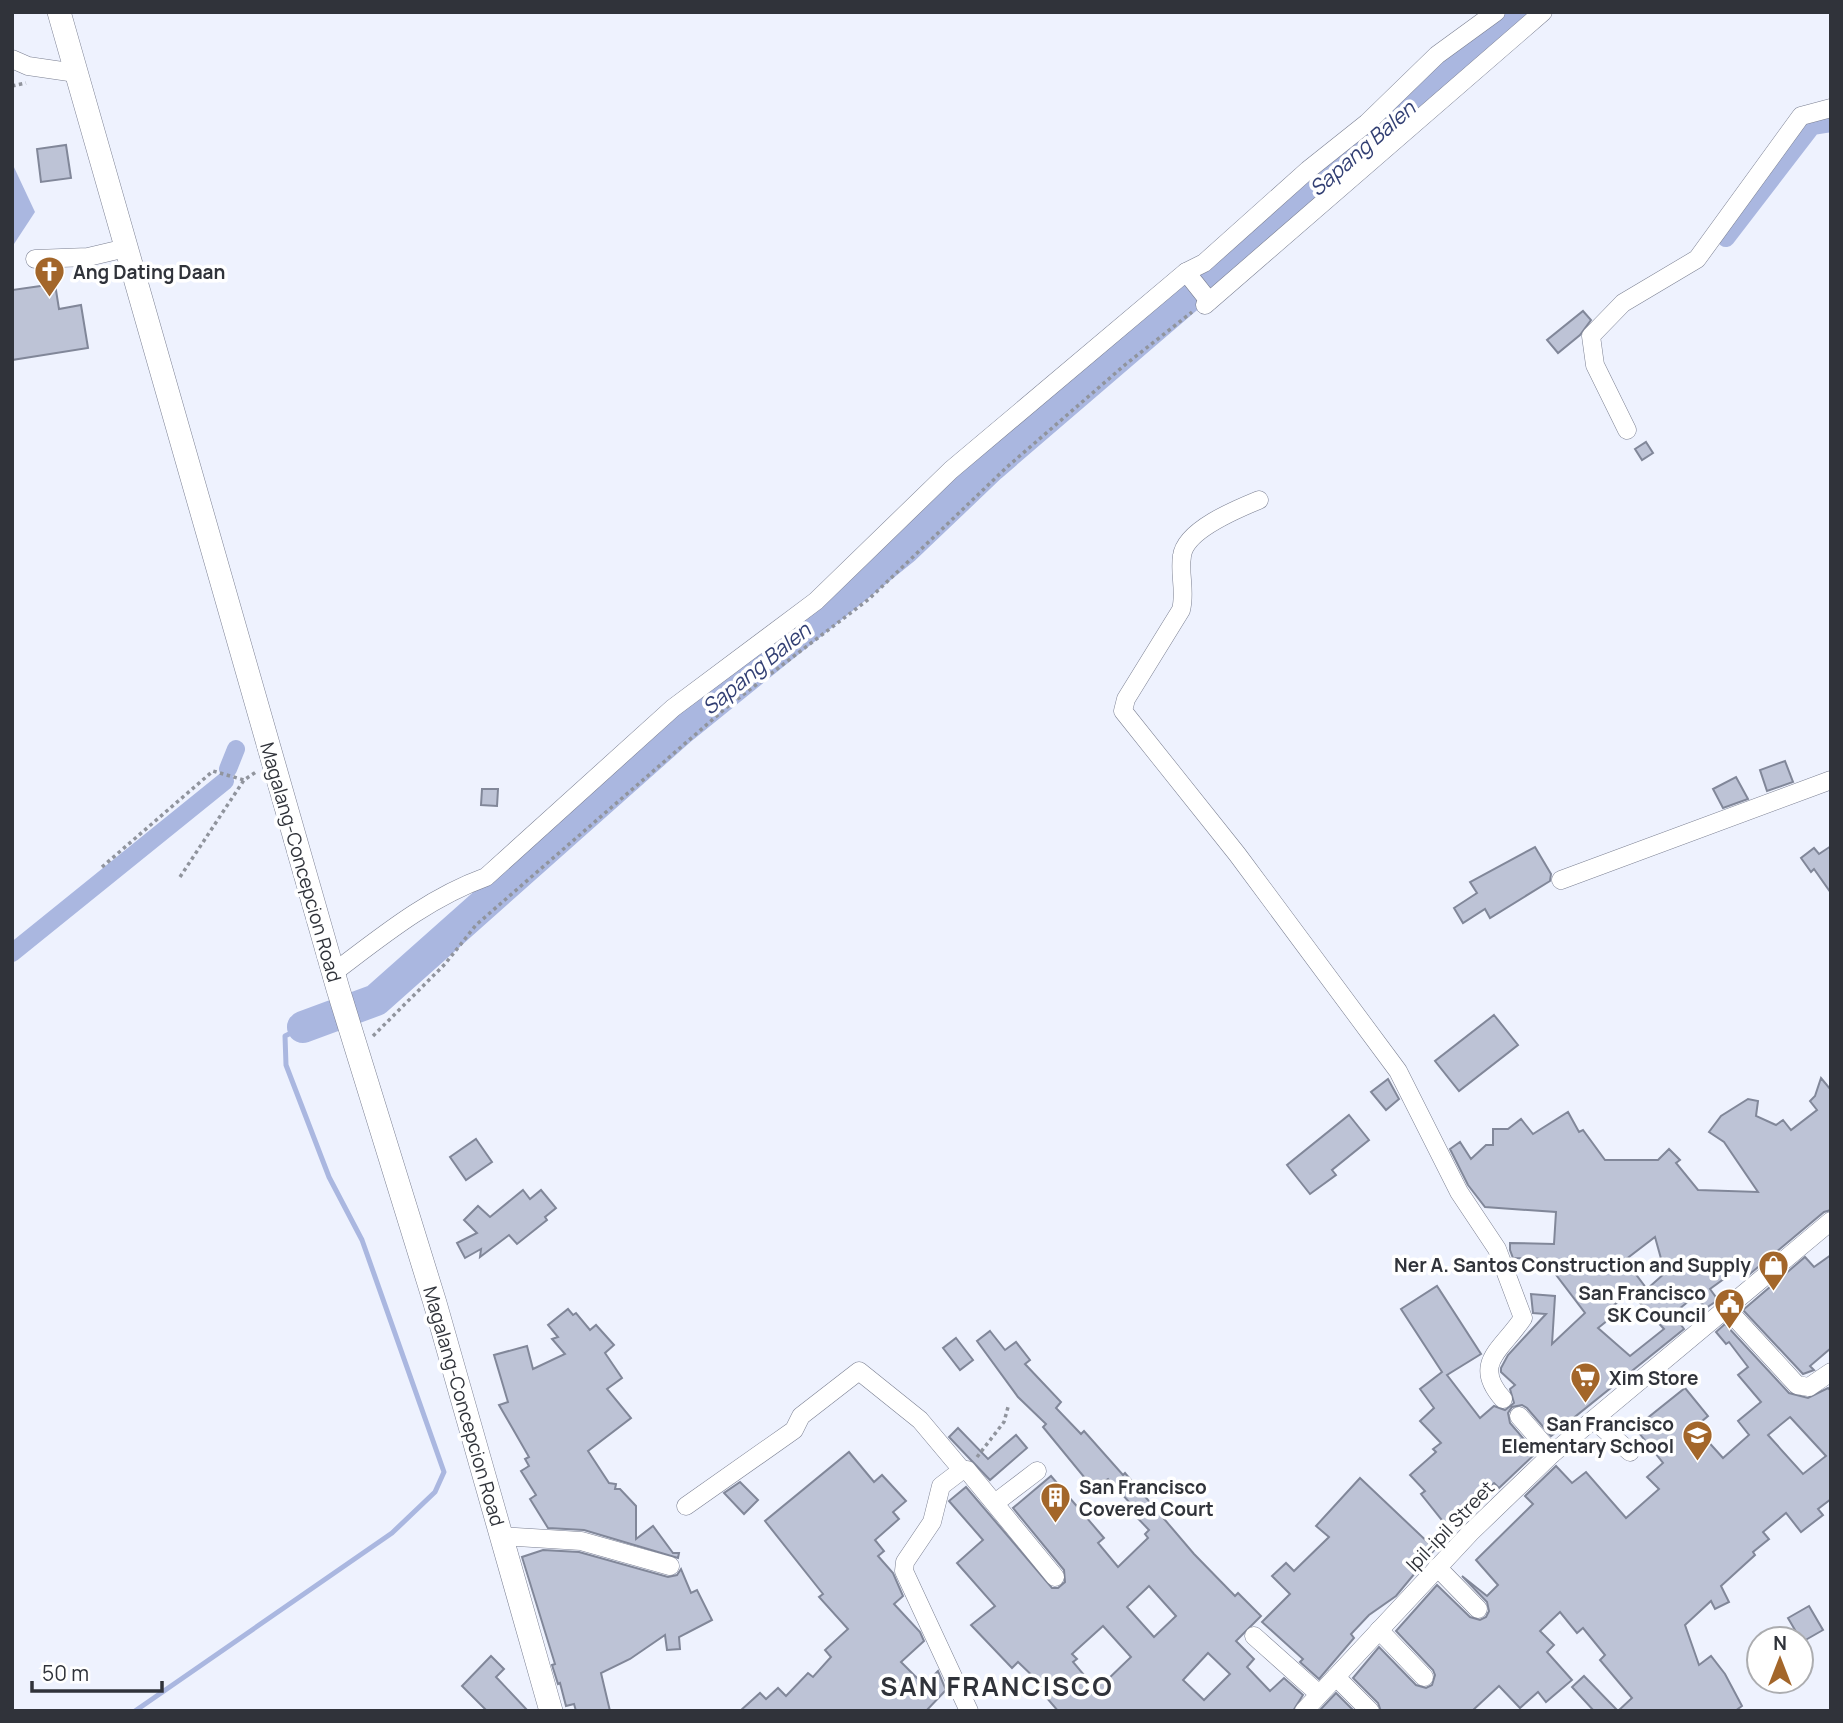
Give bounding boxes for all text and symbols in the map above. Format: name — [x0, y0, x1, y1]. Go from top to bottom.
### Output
water label: Sapang Balen — [1303, 93, 1422, 202]
church icon: Ang Dating Daan — [33, 255, 67, 299]
place label: Ang Dating Daan — [73, 259, 225, 285]
water label: Sapang Balen — [696, 615, 817, 720]
street label: Magalang-Concepcion Road — [254, 739, 348, 985]
shop icon: Ner A. Santos Construction and Supply — [1757, 1248, 1791, 1292]
place label: Ner A. Santos Construction and Supply — [1394, 1252, 1751, 1278]
place label: San Francisco SK Council — [1578, 1280, 1706, 1328]
street label: Magalang-Concepcion Road — [417, 1283, 511, 1529]
public building icon: San Francisco SK Council — [1712, 1287, 1746, 1331]
supermarket icon: Xim Store — [1569, 1361, 1603, 1405]
place label: Xim Store — [1609, 1365, 1698, 1391]
place label: San Francisco Elementary School — [1501, 1411, 1674, 1459]
school or university icon: San Francisco Elementary School — [1680, 1418, 1714, 1462]
place label: San Francisco Covered Court — [1079, 1474, 1214, 1522]
street label: Ipil-ipil Street — [1400, 1475, 1500, 1577]
building icon: San Francisco Covered Court — [1039, 1481, 1073, 1525]
north arrow — [1745, 1625, 1815, 1695]
text: N — [1773, 1630, 1787, 1656]
scale bar — [32, 1650, 161, 1694]
text: 50 m — [42, 1659, 89, 1687]
district label: SAN FRANCISCO — [880, 1668, 1114, 1704]

